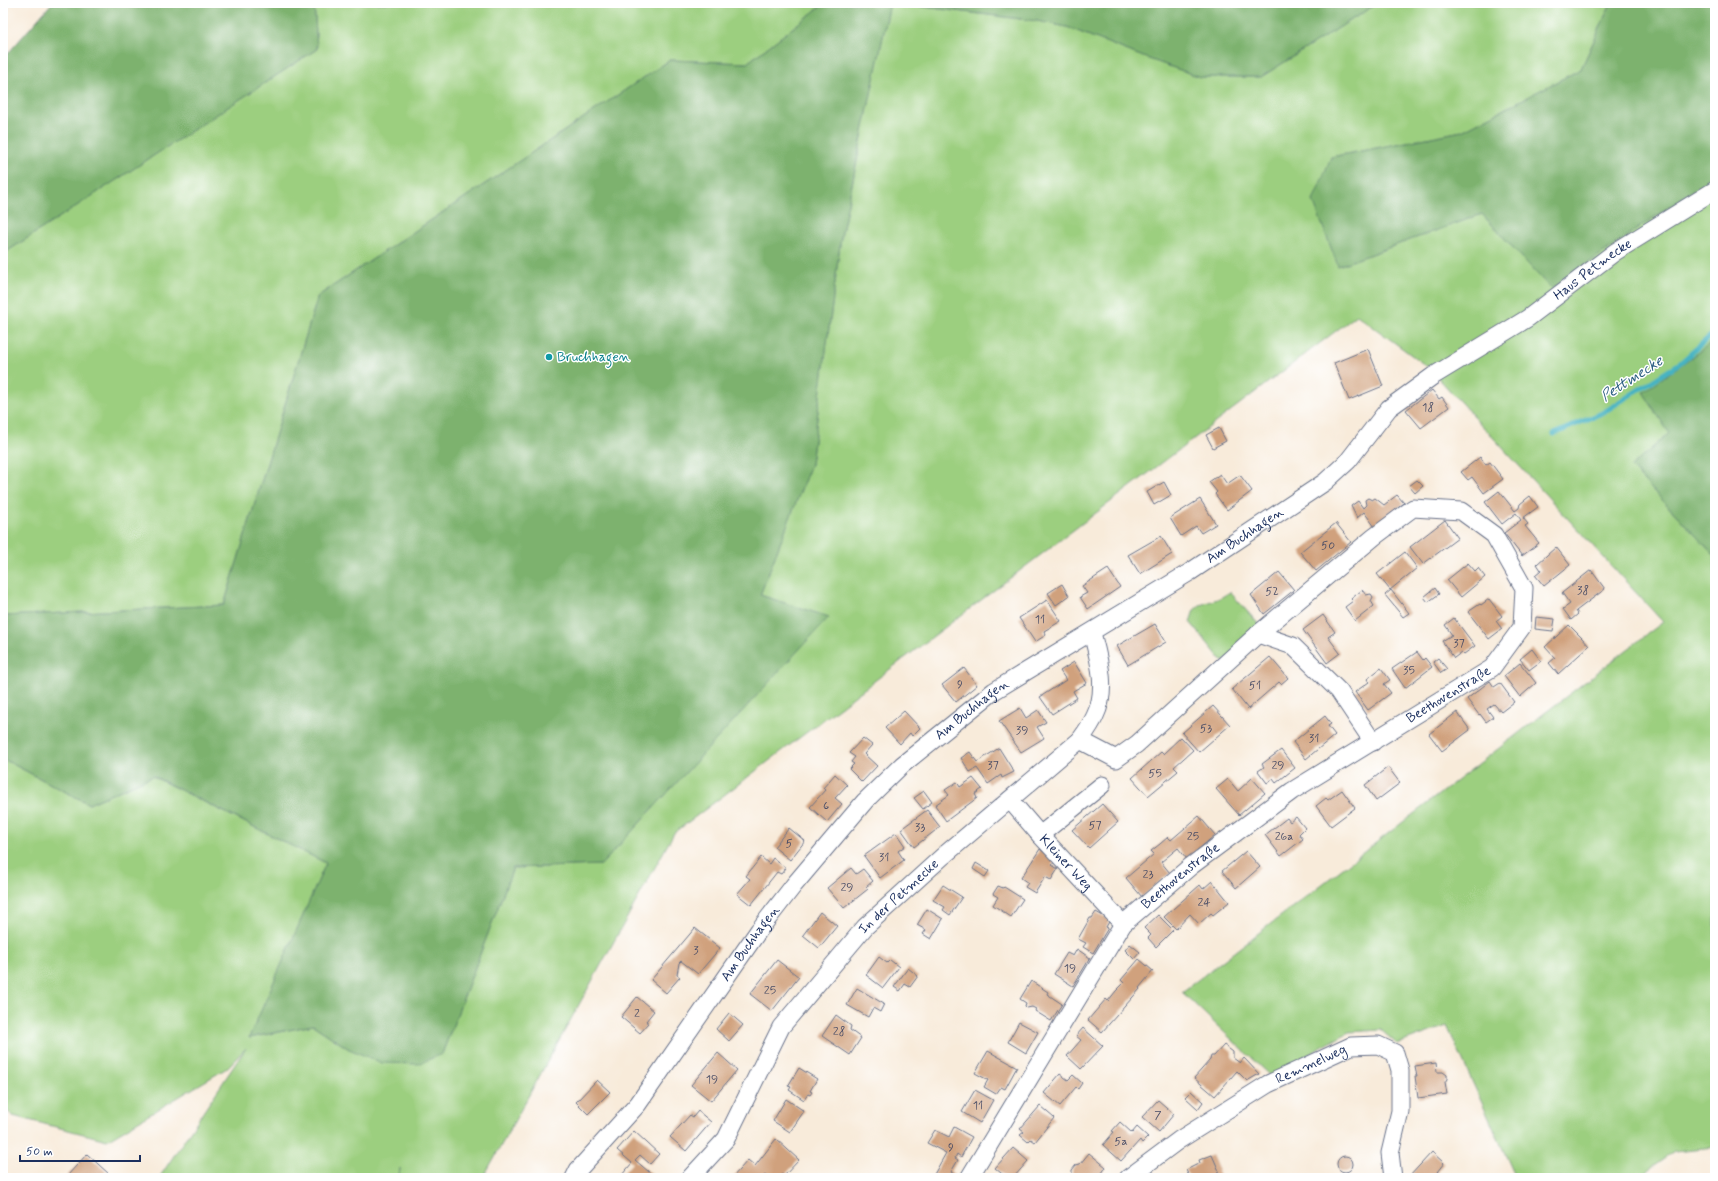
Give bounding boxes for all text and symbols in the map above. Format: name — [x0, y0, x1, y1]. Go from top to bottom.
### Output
street label: Haus Petmecke — [1550, 235, 1635, 304]
place label: Bruchhagen — [557, 348, 630, 368]
water label: Pettmecke — [1597, 351, 1668, 407]
marker: Bruchhagen — [544, 352, 554, 362]
house number: 18 — [1422, 400, 1434, 416]
street label: Am Buchhagen — [1203, 503, 1287, 568]
house number: 50 — [1321, 538, 1335, 554]
house number: 38 — [1577, 583, 1589, 599]
house number: 52 — [1265, 584, 1279, 600]
house number: 11 — [1035, 612, 1045, 628]
house number: 37 — [1453, 636, 1465, 652]
street label: Beethovenstraße — [1403, 662, 1494, 728]
house number: 35 — [1403, 663, 1415, 679]
street label: Am Buchhagen — [931, 675, 1012, 744]
house number: 9 — [957, 677, 963, 693]
house number: 51 — [1249, 678, 1261, 694]
house number: 53 — [1200, 721, 1212, 737]
house number: 39 — [1016, 723, 1028, 739]
house number: 31 — [1309, 731, 1319, 747]
house number: 37 — [987, 758, 999, 774]
house number: 29 — [1271, 758, 1285, 774]
house number: 55 — [1148, 766, 1162, 782]
house number: 6 — [823, 798, 829, 814]
house number: 57 — [1088, 818, 1102, 834]
house number: 33 — [915, 820, 925, 836]
house number: 25 — [1187, 829, 1199, 845]
house number: 26a — [1275, 829, 1293, 845]
street label: Kleiner Weg — [1035, 831, 1097, 895]
house number: 5 — [785, 836, 793, 852]
street label: Beethovenstraße — [1138, 839, 1223, 913]
house number: 31 — [879, 850, 889, 866]
street label: In der Petmecke — [854, 855, 943, 937]
house number: 23 — [1143, 867, 1153, 883]
house number: 29 — [840, 880, 854, 896]
house number: 24 — [1197, 895, 1211, 911]
street label: Am Buchhagen — [717, 902, 784, 985]
house number: 3 — [693, 943, 699, 959]
house number: 19 — [1064, 961, 1076, 977]
house number: 25 — [764, 983, 776, 999]
house number: 2 — [634, 1006, 640, 1022]
house number: 28 — [833, 1024, 845, 1040]
street label: Remmelweg — [1273, 1040, 1350, 1088]
house number: 19 — [706, 1072, 718, 1088]
house number: 11 — [973, 1098, 983, 1114]
house number: 7 — [1154, 1108, 1162, 1124]
house number: 5a — [1114, 1134, 1128, 1150]
scale bar — [20, 1137, 140, 1163]
house number: 9 — [948, 1140, 954, 1156]
text: 50 m — [26, 1144, 53, 1160]

